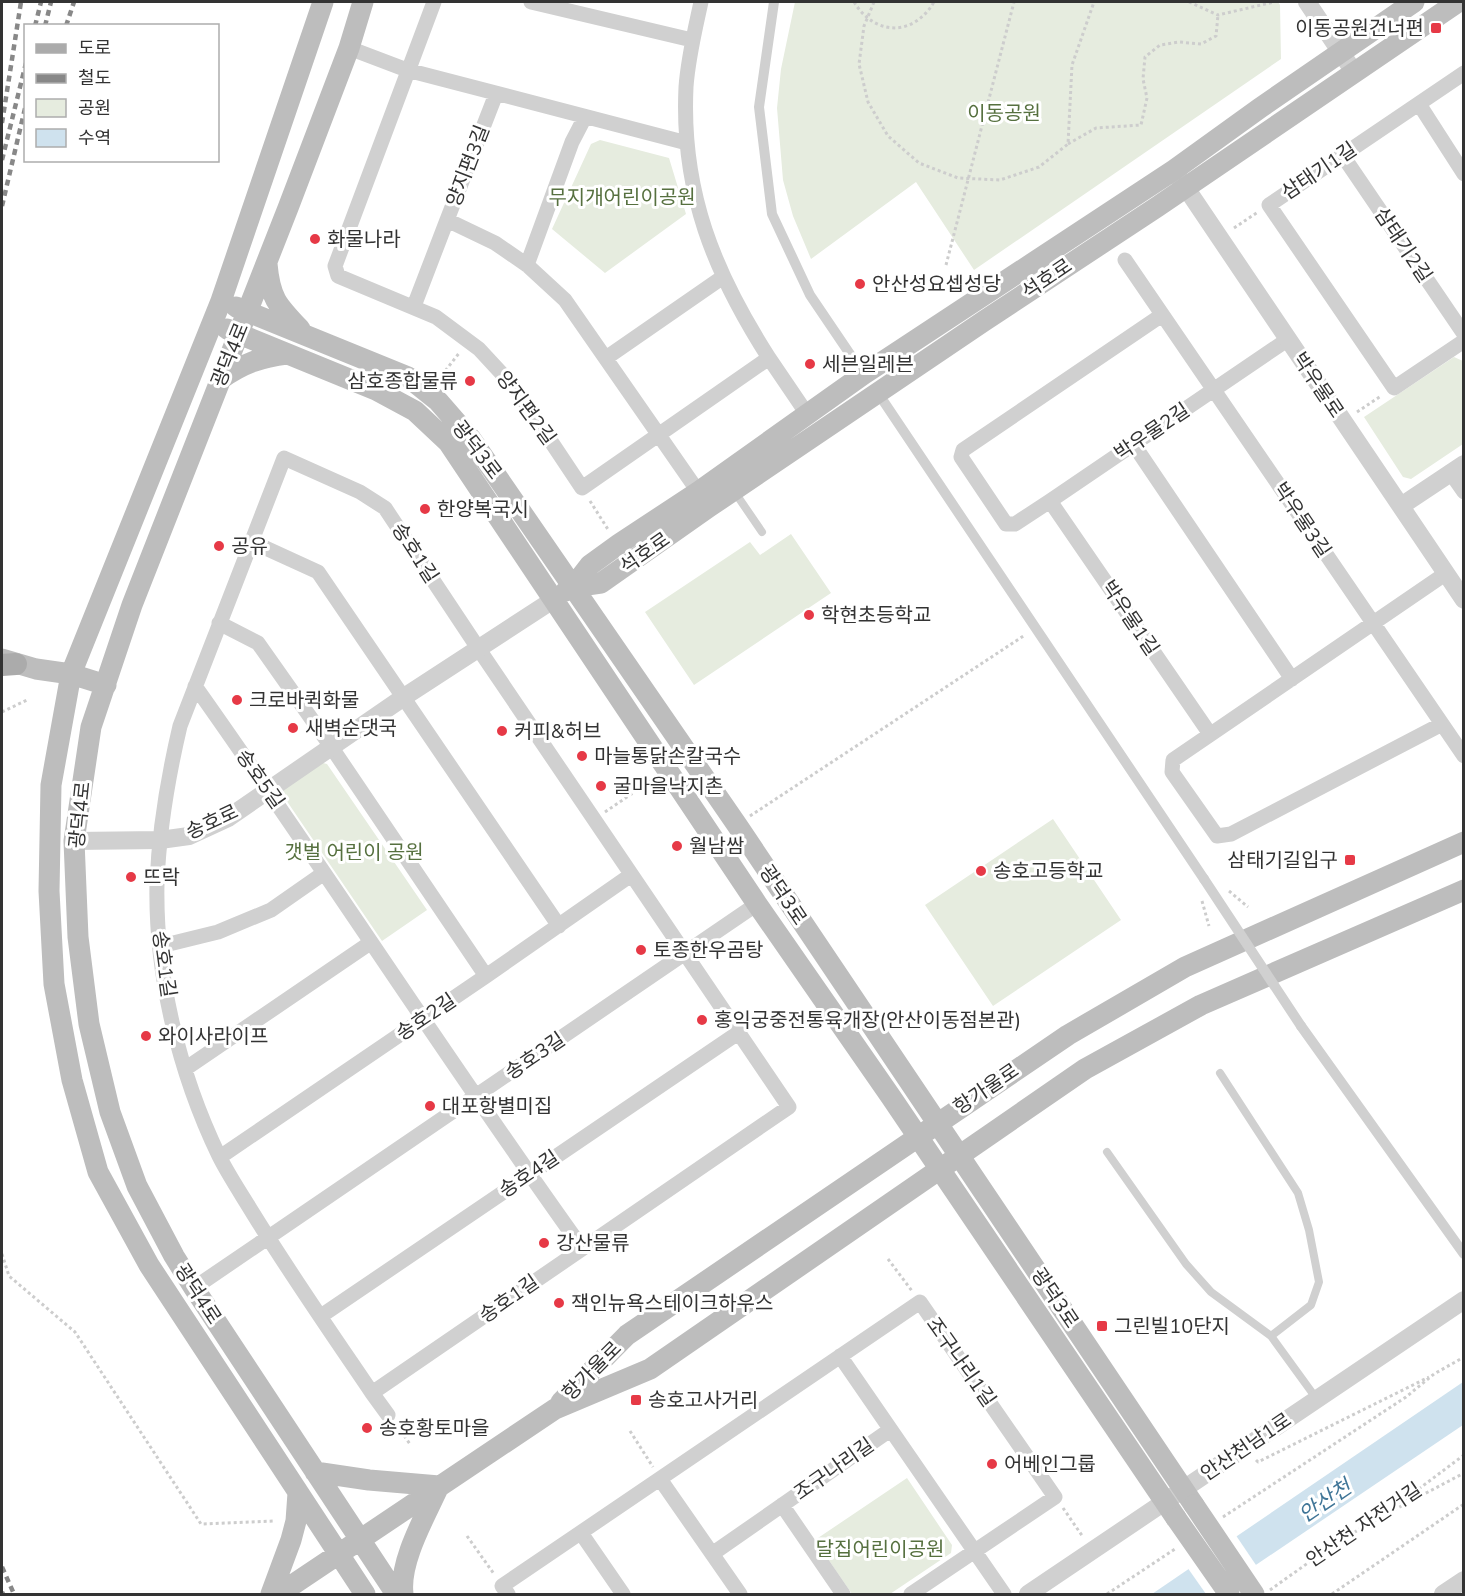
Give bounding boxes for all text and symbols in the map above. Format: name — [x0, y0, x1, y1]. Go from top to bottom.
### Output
place label: 이동공원건너편 — [1295, 15, 1424, 42]
marker: 이동공원건너편 — [1429, 21, 1443, 35]
legend — [24, 24, 219, 162]
text: 도로 — [78, 36, 111, 60]
text: 철도 — [78, 66, 111, 90]
text: 공원 — [78, 96, 111, 120]
park label: 이동공원 — [967, 100, 1041, 127]
street label: 양지편3길 — [440, 121, 496, 211]
text: 수역 — [78, 126, 111, 150]
street label: 삼태기1길 — [1276, 136, 1362, 206]
park label: 무지개어린이공원 — [548, 184, 696, 211]
street label: 삼태기2길 — [1368, 202, 1438, 288]
place label: 화물나라 — [327, 226, 401, 253]
marker: 화물나라 — [308, 232, 322, 246]
street label: 석호로 — [1017, 252, 1077, 306]
place label: 안산성요셉성당 — [872, 271, 1001, 298]
marker: 안산성요셉성당 — [853, 277, 867, 291]
street label: 광덕4로 — [205, 319, 255, 391]
street label: 박우물로 — [1286, 347, 1350, 423]
place label: 세븐일레븐 — [822, 351, 914, 378]
marker: 세븐일레븐 — [803, 357, 817, 371]
street label: 양지편2길 — [490, 365, 562, 451]
place label: 삼호종합물류 — [348, 368, 458, 395]
marker: 삼호종합물류 — [463, 374, 477, 388]
street label: 박우물2길 — [1109, 397, 1195, 467]
street label: 광덕3로 — [446, 415, 508, 485]
street label: 박우물3길 — [1267, 477, 1337, 563]
place label: 한양복국시 — [437, 496, 529, 523]
marker: 한양복국시 — [418, 502, 432, 516]
street label: 송호1길 — [385, 517, 445, 589]
street label: 석호로 — [615, 526, 675, 580]
place label: 공유 — [231, 533, 268, 560]
marker: 공유 — [212, 539, 226, 553]
street label: 박우물1길 — [1095, 575, 1165, 661]
place label: 학현초등학교 — [821, 602, 931, 629]
marker: 학현초등학교 — [802, 608, 816, 622]
place label: 크로바퀵화물 — [249, 687, 359, 714]
marker: 크로바퀵화물 — [230, 693, 244, 707]
place label: 새벽순댓국 — [305, 715, 397, 742]
place label: 커피&허브 — [514, 718, 601, 745]
marker: 새벽순댓국 — [286, 721, 300, 735]
marker: 커피&허브 — [495, 724, 509, 738]
place label: 마늘통닭손칼국수 — [594, 743, 741, 770]
street label: 송호5길 — [230, 744, 290, 814]
marker: 마늘통닭손칼국수 — [575, 749, 589, 763]
place label: 굴마을낙지촌 — [613, 773, 723, 800]
marker: 굴마을낙지촌 — [594, 779, 608, 793]
street label: 광덕4로 — [63, 780, 97, 850]
street label: 송호로 — [181, 798, 243, 846]
place label: 월남쌈 — [689, 833, 744, 860]
park label: 갯벌 어린이 공원 — [284, 839, 424, 866]
marker: 월남쌈 — [670, 839, 684, 853]
place label: 삼태기길입구 — [1228, 847, 1338, 874]
marker: 삼태기길입구 — [1343, 853, 1357, 867]
place label: 송호고등학교 — [993, 858, 1103, 885]
street label: 광덕3로 — [753, 860, 813, 930]
place label: 뜨락 — [143, 864, 180, 891]
marker: 송호고등학교 — [974, 864, 988, 878]
marker: 뜨락 — [124, 870, 138, 884]
street label: 송호1길 — [146, 929, 182, 999]
place label: 토종한우곰탕 — [653, 937, 763, 964]
marker: 토종한우곰탕 — [634, 943, 648, 957]
street label: 송호2길 — [391, 987, 461, 1047]
place label: 홍익궁중전통육개장(안산이동점본관) — [714, 1007, 1021, 1034]
marker: 홍익궁중전통육개장(안산이동점본관) — [695, 1013, 709, 1027]
place label: 와이사라이프 — [158, 1023, 268, 1050]
street label: 송호3길 — [500, 1026, 570, 1086]
marker: 와이사라이프 — [139, 1029, 153, 1043]
street label: 항가울로 — [948, 1057, 1024, 1121]
place label: 대포항별미집 — [442, 1093, 552, 1120]
marker: 대포항별미집 — [423, 1099, 437, 1113]
street label: 송호4길 — [494, 1144, 564, 1204]
place label: 강산물류 — [556, 1230, 630, 1257]
marker: 강산물류 — [537, 1236, 551, 1250]
street label: 광덕4로 — [168, 1258, 228, 1330]
street label: 광덕3로 — [1025, 1263, 1085, 1333]
street label: 송호1길 — [474, 1269, 544, 1329]
place label: 잭인뉴욕스테이크하우스 — [571, 1290, 773, 1317]
marker: 잭인뉴욕스테이크하우스 — [552, 1296, 566, 1310]
street label: 조구나리1길 — [920, 1312, 1002, 1412]
place label: 그린빌10단지 — [1114, 1313, 1230, 1340]
marker: 그린빌10단지 — [1095, 1319, 1109, 1333]
street label: 항가울로 — [556, 1335, 628, 1407]
place label: 송호고사거리 — [648, 1387, 758, 1414]
marker: 송호고사거리 — [629, 1393, 643, 1407]
street label: 안산천남1로 — [1195, 1407, 1297, 1487]
place label: 송호황토마을 — [379, 1415, 489, 1442]
marker: 송호황토마을 — [360, 1421, 374, 1435]
street label: 조구나리길 — [789, 1432, 879, 1506]
place label: 어베인그룹 — [1004, 1451, 1096, 1478]
marker: 어베인그룹 — [985, 1457, 999, 1471]
water label: 안산천 — [1293, 1472, 1359, 1529]
street label: 안산천 자전거길 — [1301, 1476, 1427, 1574]
park label: 달집어린이공원 — [816, 1536, 944, 1563]

